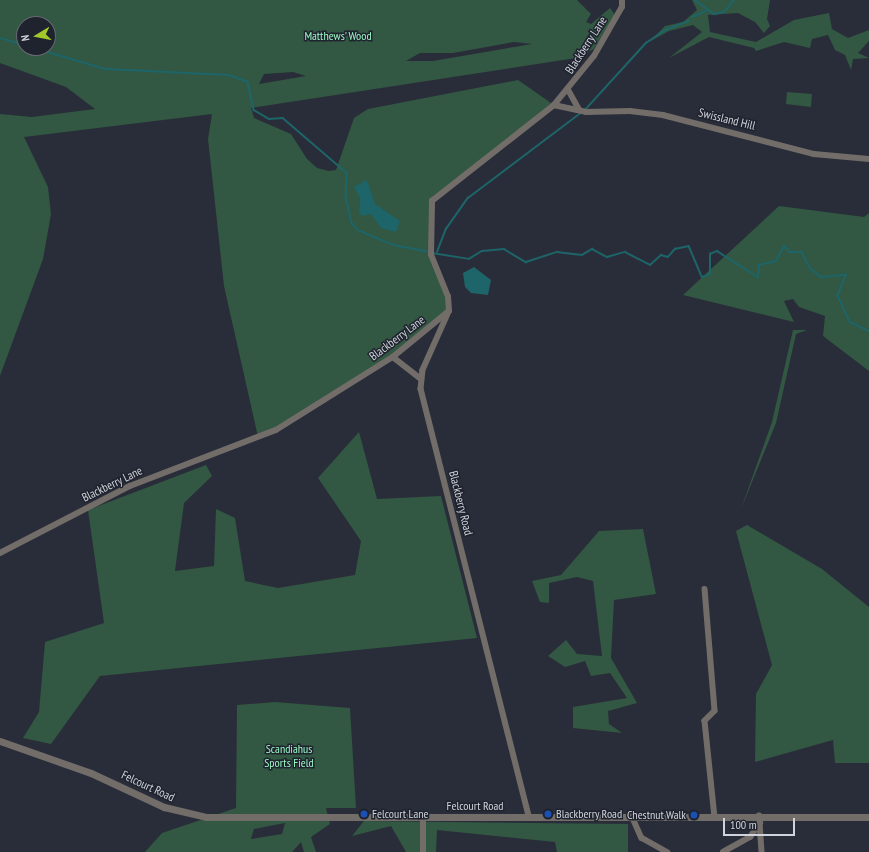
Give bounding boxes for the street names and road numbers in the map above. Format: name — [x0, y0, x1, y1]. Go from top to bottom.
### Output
street label: Blackberry Lane — [562, 13, 610, 77]
street label: Swissland Hill — [697, 105, 757, 133]
street label: Blackberry Lane — [366, 312, 428, 364]
street label: Blackberry Lane — [79, 463, 145, 505]
street label: Blackberry Road — [446, 469, 476, 537]
street label: Felcourt Road — [119, 767, 177, 805]
street label: Felcourt Road — [446, 799, 504, 813]

